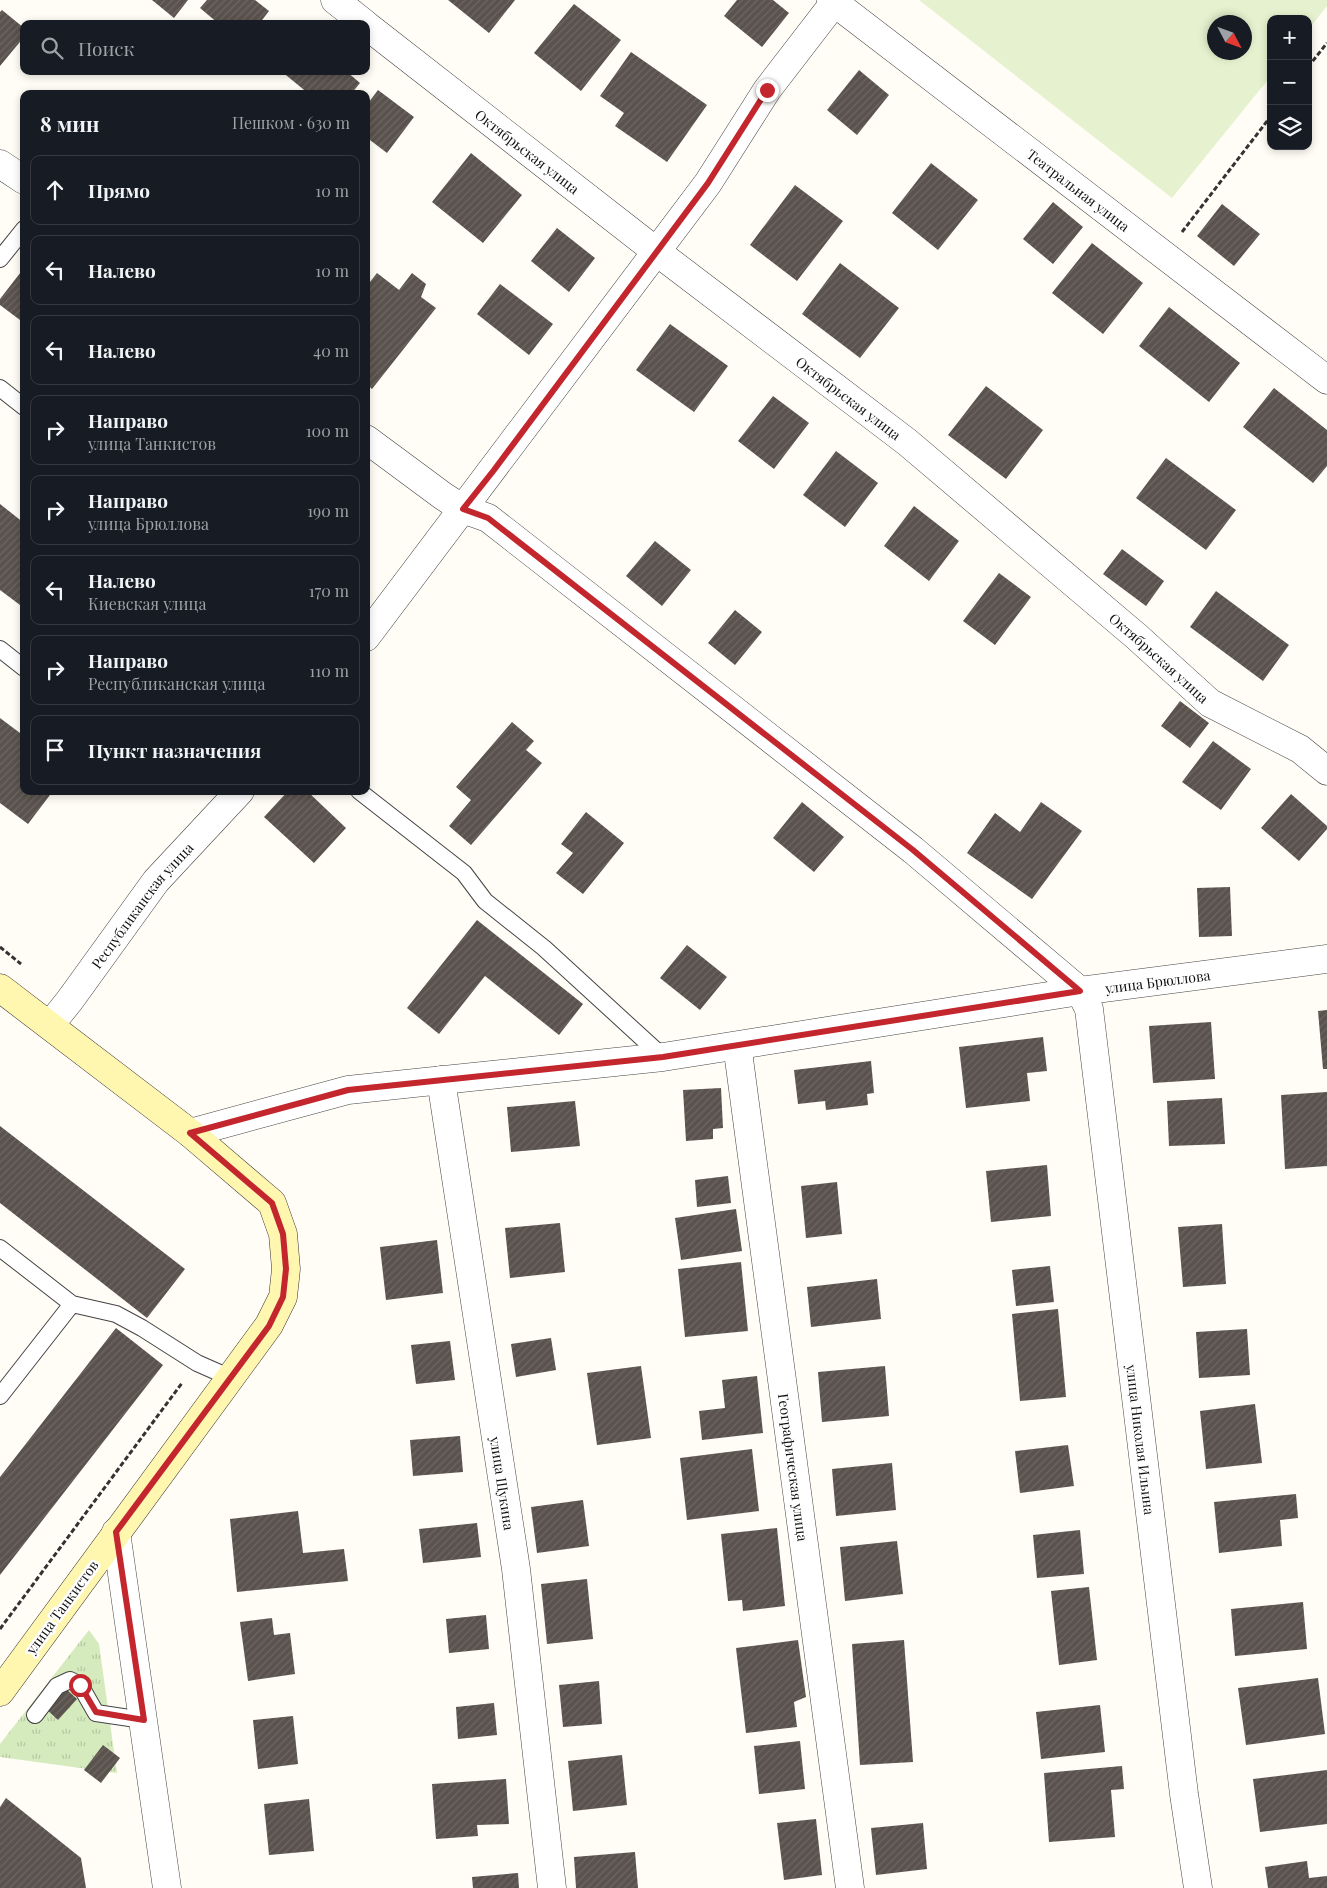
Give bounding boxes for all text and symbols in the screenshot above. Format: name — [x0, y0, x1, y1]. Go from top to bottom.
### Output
north arrow — [1207, 15, 1252, 60]
map controls — [1267, 15, 1312, 150]
button: + — [1267, 15, 1312, 60]
search box — [20, 20, 370, 75]
icon: search — [38, 34, 66, 62]
text: Поиск — [78, 35, 134, 61]
button: − — [1267, 60, 1312, 105]
route end — [756, 79, 779, 102]
street label: Октябрьская улица — [472, 104, 584, 198]
button: layers — [1267, 105, 1312, 150]
text: 8 мин — [40, 109, 99, 137]
text: Пешком · 630 m — [232, 112, 350, 133]
street label: Театральная улица — [1023, 144, 1134, 235]
icon: ahead — [41, 176, 69, 204]
text: Прямо — [88, 177, 150, 203]
text: 10 m — [315, 180, 349, 201]
icon: left — [41, 256, 69, 284]
text: Налево — [88, 257, 156, 283]
text: 10 m — [315, 260, 349, 281]
icon: left — [41, 336, 69, 364]
text: Налево — [88, 337, 156, 363]
text: 40 m — [313, 340, 349, 361]
street label: Октябрьская улица — [792, 352, 905, 444]
text: Направо — [88, 407, 168, 433]
icon: right — [41, 416, 69, 444]
text: 100 m — [306, 420, 349, 441]
text: улица Танкистов — [88, 433, 216, 454]
text: Направо — [88, 487, 168, 513]
icon: right — [41, 496, 69, 524]
text: 190 m — [307, 500, 349, 521]
text: улица Брюллова — [88, 513, 209, 534]
text: Налево — [88, 567, 156, 593]
icon: left — [41, 576, 69, 604]
text: 170 m — [309, 580, 349, 601]
text: Киевская улица — [88, 593, 206, 614]
street label: Октябрьская улица — [1106, 608, 1213, 707]
text: Направо — [88, 647, 168, 673]
icon: right — [41, 656, 69, 684]
text: 110 m — [309, 660, 349, 681]
text: Республиканская улица — [88, 673, 265, 694]
icon: arrive — [41, 736, 69, 764]
text: Пункт назначения — [88, 737, 261, 763]
street label: Республиканская улица — [86, 838, 197, 972]
street label: улица Брюллова — [1103, 965, 1211, 997]
street label: улица Николая Ильина — [1122, 1362, 1160, 1516]
street label: Географическая улица — [774, 1392, 813, 1542]
street label: улица Щукина — [486, 1434, 519, 1531]
street label: улица Танкистов — [21, 1556, 103, 1659]
route start — [69, 1674, 92, 1697]

